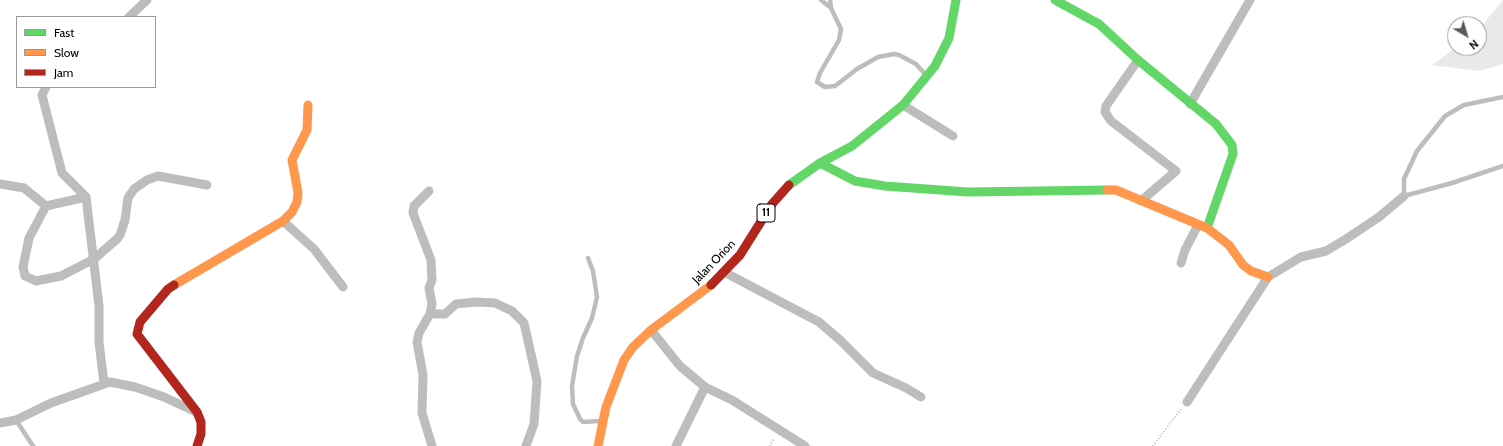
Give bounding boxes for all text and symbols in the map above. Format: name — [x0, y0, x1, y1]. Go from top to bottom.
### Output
legend — [16, 16, 156, 88]
north arrow — [1447, 16, 1487, 56]
text: Fast — [54, 25, 74, 40]
text: N — [1466, 37, 1481, 53]
text: Slow — [54, 45, 79, 60]
text: Jam — [54, 65, 73, 80]
road number: 11 — [757, 204, 775, 222]
street label: Jalan Orion — [690, 237, 738, 287]

